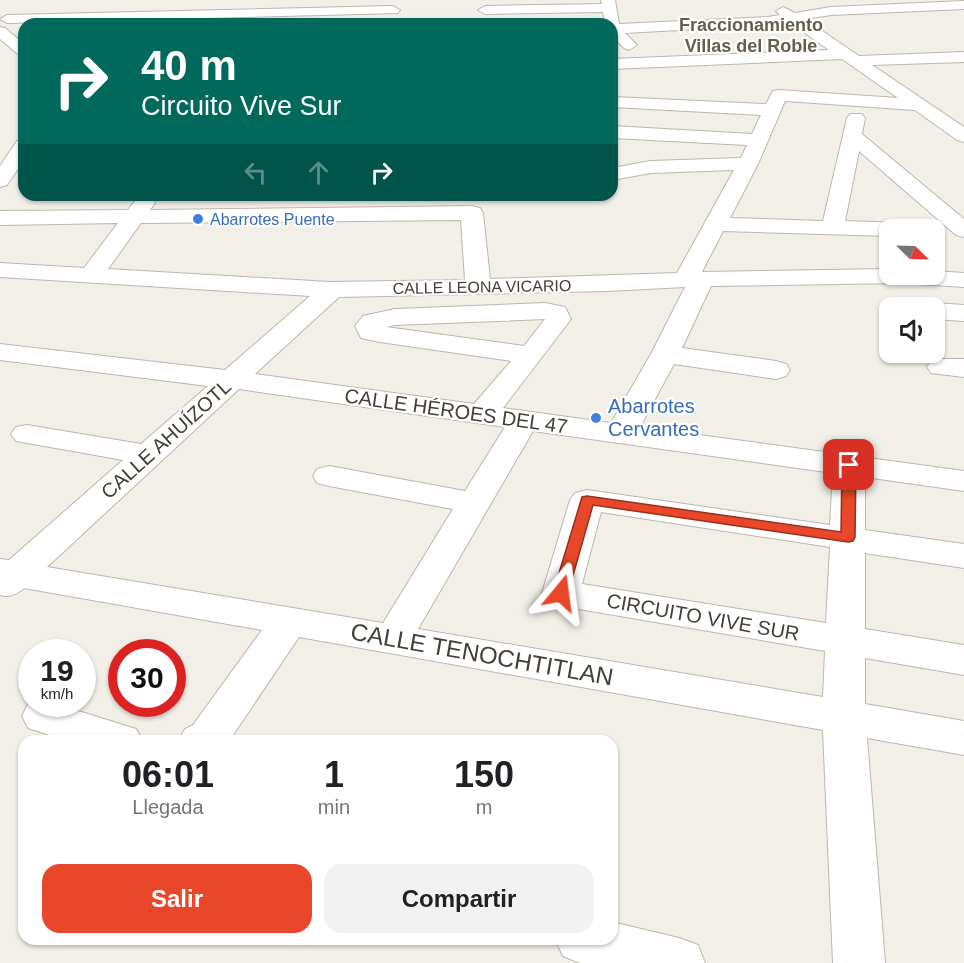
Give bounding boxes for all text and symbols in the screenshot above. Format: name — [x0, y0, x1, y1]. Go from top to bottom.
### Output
district label: Fraccionamiento Villas del Roble — [679, 15, 823, 56]
icon: right — [42, 42, 120, 120]
text: 40 m — [141, 42, 237, 89]
text: Circuito Vive Sur — [141, 91, 342, 121]
icon: left — [239, 156, 272, 189]
icon: ahead — [302, 156, 335, 189]
icon: right — [365, 156, 398, 189]
place label: Abarrotes Puente — [210, 211, 335, 228]
marker: Abarrotes Puente — [191, 212, 205, 226]
north arrow — [879, 219, 945, 285]
map controls — [879, 219, 945, 363]
street label: CALLE LEONA VICARIO — [392, 277, 572, 297]
button: sound — [879, 297, 945, 363]
street label: CALLE AHUÍZOTL — [97, 375, 235, 503]
street label: CALLE HÉROES DEL 47 — [343, 384, 569, 438]
place label: Abarrotes Cervantes — [608, 395, 699, 440]
marker: Abarrotes Cervantes — [589, 411, 603, 425]
pin — [823, 439, 874, 490]
icon: arrive — [832, 448, 865, 481]
position arrow — [529, 561, 593, 625]
street label: CIRCUITO VIVE SUR — [605, 589, 801, 645]
street label: CALLE TENOCHTITLAN — [349, 618, 615, 690]
speed limit sign: 30 — [108, 639, 186, 717]
text: 19 — [40, 654, 74, 687]
text: km/h — [41, 685, 73, 702]
text: 06:01 — [122, 754, 214, 795]
text: 1 — [324, 754, 344, 795]
text: 150 — [454, 754, 514, 795]
text: Llegada — [132, 796, 204, 818]
text: min — [318, 796, 350, 818]
text: m — [476, 796, 492, 818]
button: Salir — [42, 864, 312, 933]
button: Compartir — [324, 864, 594, 933]

